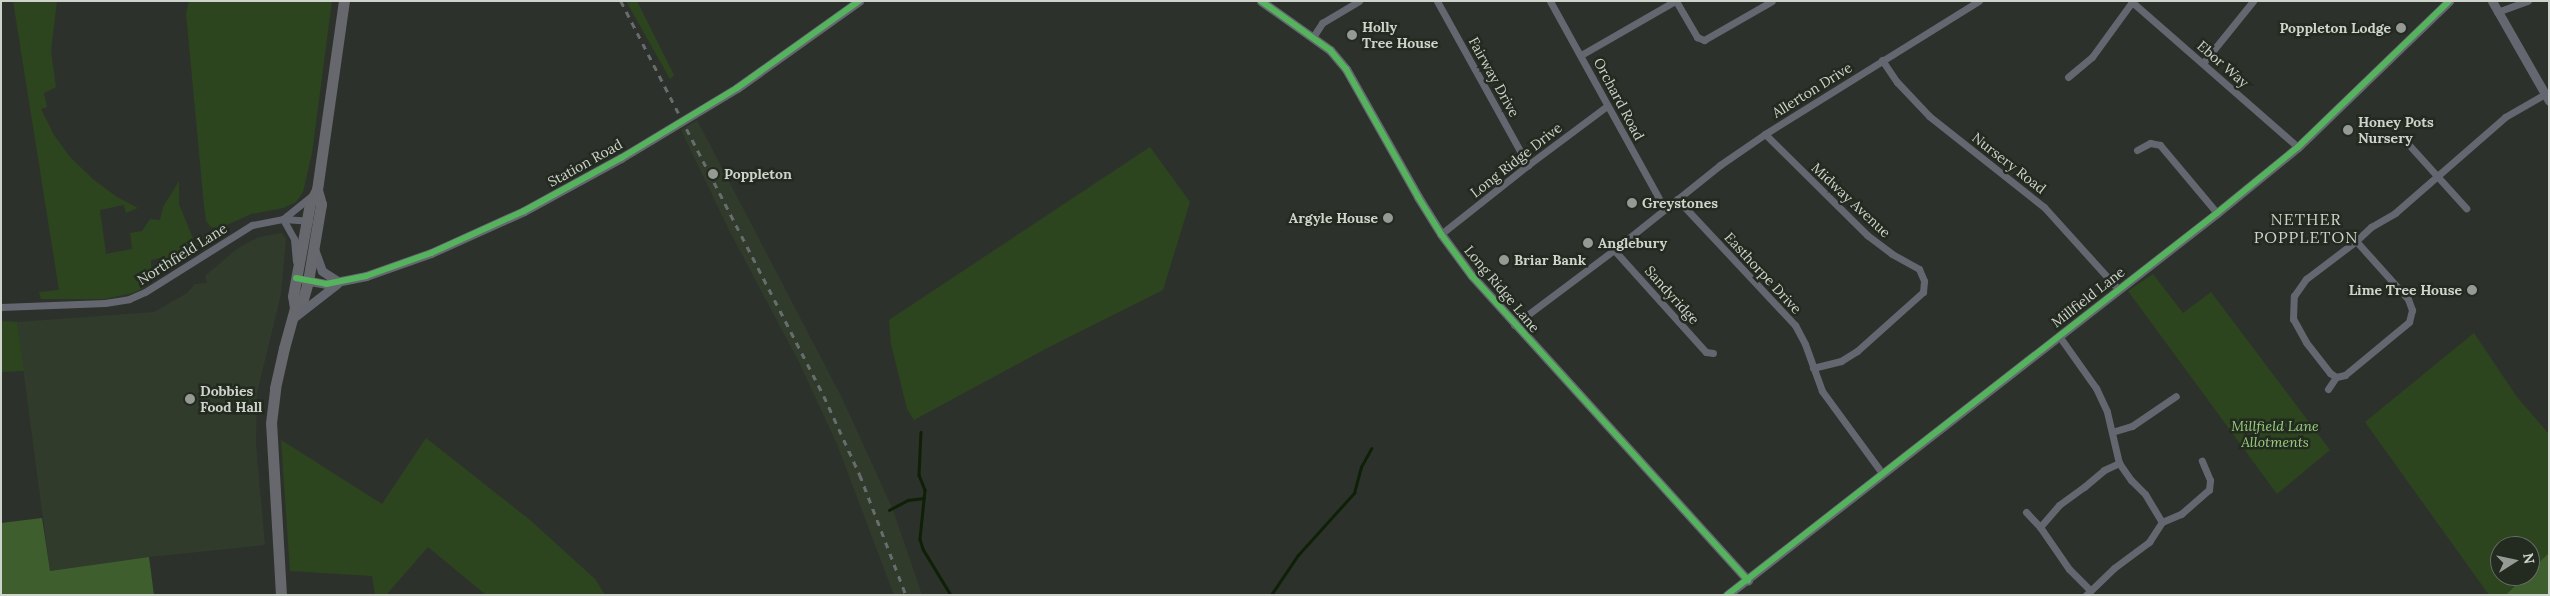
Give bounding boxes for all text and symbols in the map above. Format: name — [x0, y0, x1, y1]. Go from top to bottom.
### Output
place label: Holly Tree House — [1362, 19, 1438, 52]
place label: Poppleton Lodge — [2279, 20, 2391, 36]
marker: Poppleton Lodge — [2395, 22, 2407, 34]
marker: Holly Tree House — [1346, 29, 1358, 41]
street label: Fairway Drive — [1465, 34, 1523, 120]
street label: Ebor Way — [2194, 37, 2252, 91]
street label: Orchard Road — [1590, 55, 1648, 143]
street label: Allerton Drive — [1769, 59, 1855, 121]
place label: Honey Pots Nursery — [2358, 114, 2434, 146]
street label: Long Ridge Drive — [1467, 119, 1565, 201]
marker: Honey Pots Nursery — [2342, 124, 2354, 136]
street label: Nursery Road — [1969, 129, 2049, 197]
street label: Station Road — [545, 136, 625, 190]
street label: Midway Avenue — [1808, 159, 1894, 241]
place label: Poppleton — [724, 166, 792, 182]
marker: Poppleton — [706, 167, 720, 181]
place label: Greystones — [1642, 195, 1718, 211]
marker: Greystones — [1626, 197, 1638, 209]
district label: NETHER POPPLETON — [2253, 209, 2359, 247]
place label: Argyle House — [1289, 210, 1378, 226]
marker: Argyle House — [1382, 212, 1394, 224]
street label: Northfield Lane — [134, 220, 230, 288]
street label: Easthorpe Drive — [1721, 229, 1805, 317]
place label: Anglebury — [1598, 235, 1667, 251]
marker: Anglebury — [1582, 237, 1594, 249]
street label: Long Ridge Lane — [1461, 242, 1543, 336]
place label: Briar Bank — [1514, 252, 1586, 268]
marker: Briar Bank — [1498, 254, 1510, 266]
street label: Sandyridge — [1641, 262, 1703, 328]
street label: Millfield Lane — [2048, 263, 2128, 331]
place label: Lime Tree House — [2349, 282, 2462, 298]
marker: Lime Tree House — [2466, 284, 2478, 296]
place label: Dobbies Food Hall — [200, 383, 262, 416]
marker: Dobbies Food Hall — [184, 393, 196, 405]
park label: Millfield Lane Allotments — [2231, 418, 2319, 451]
north arrow — [2490, 536, 2540, 586]
text: N — [2519, 552, 2539, 565]

